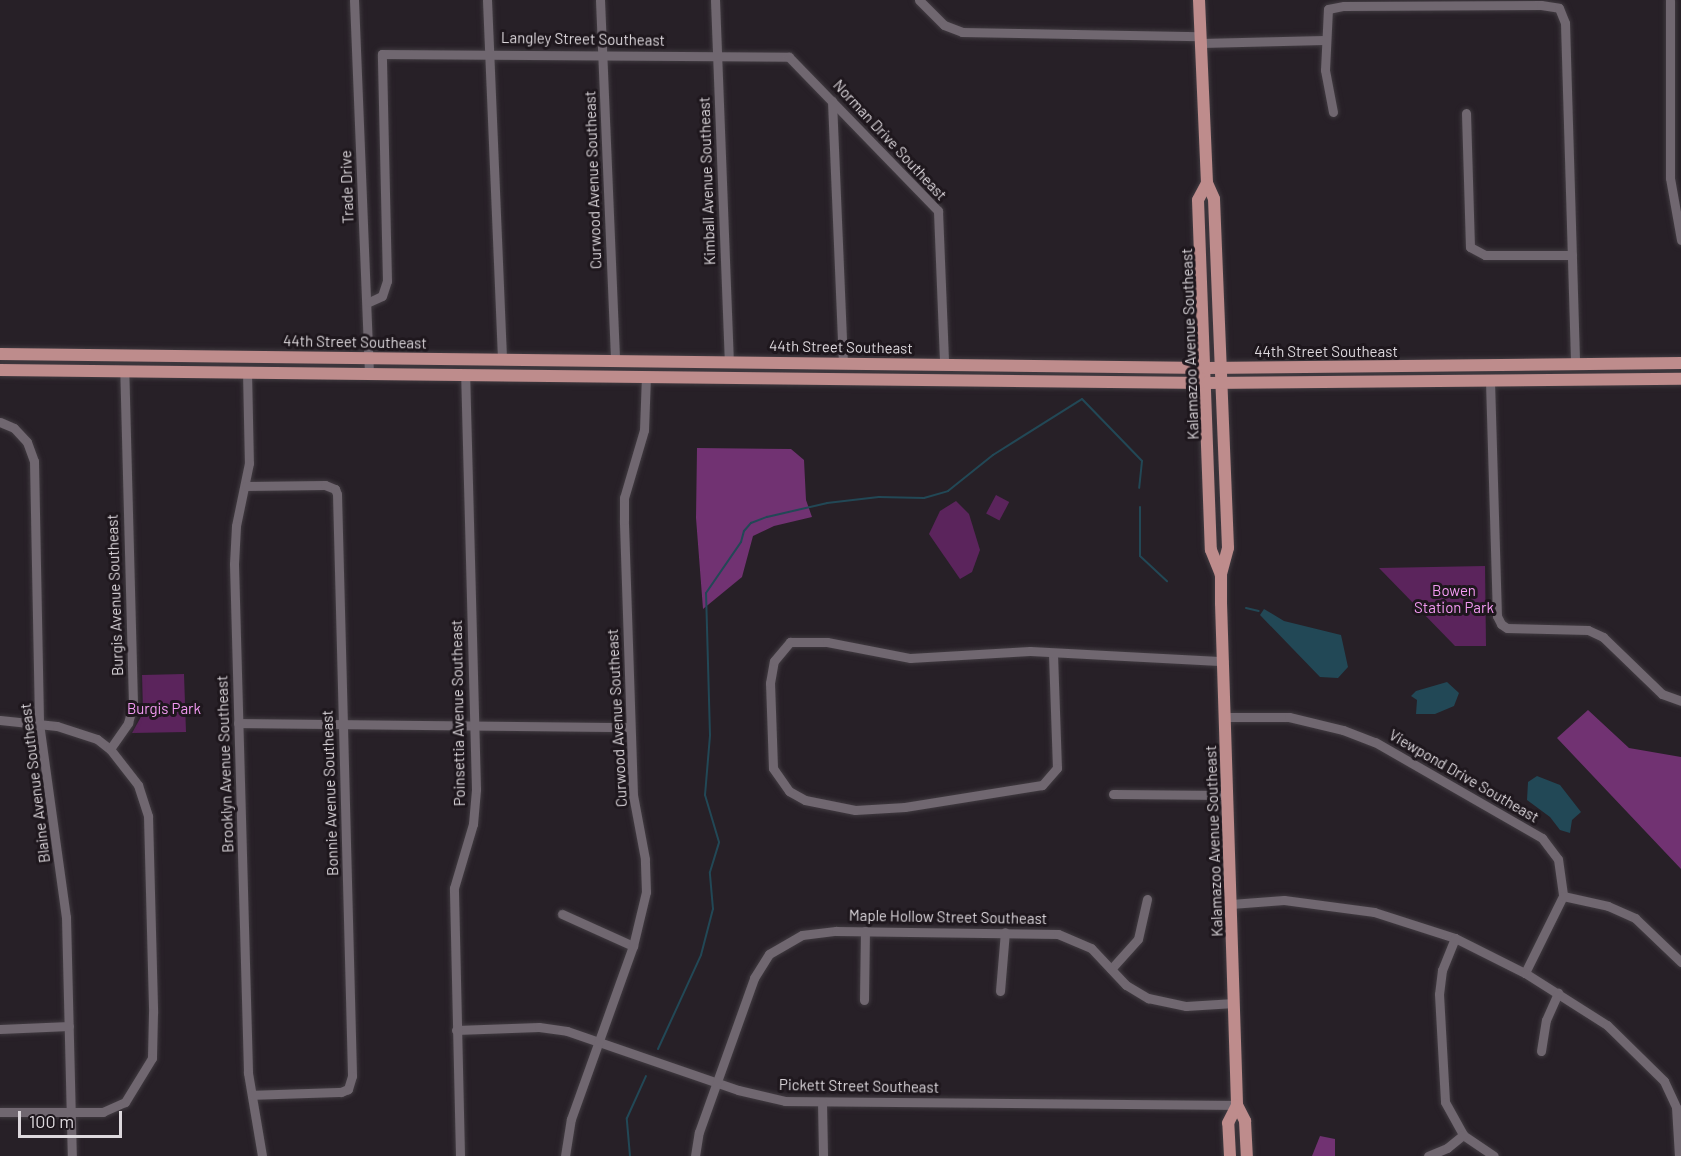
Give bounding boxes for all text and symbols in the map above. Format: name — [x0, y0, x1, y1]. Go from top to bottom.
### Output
street label: Langley Street Southeast — [501, 29, 665, 49]
street label: Norman Drive Southeast — [830, 76, 950, 204]
street label: Curwood Avenue Southeast — [581, 91, 605, 269]
street label: Kimball Avenue Southeast — [695, 97, 719, 265]
street label: Trade Drive — [337, 150, 357, 224]
street label: Kalamazoo Avenue Southeast — [1178, 248, 1202, 440]
street label: 44th Street Southeast — [283, 332, 427, 352]
street label: 44th Street Southeast — [769, 337, 913, 357]
street label: 44th Street Southeast — [1254, 343, 1398, 361]
street label: Burgis Avenue Southeast — [103, 514, 127, 676]
park label: Bowen Station Park — [1414, 581, 1494, 616]
street label: Poinsettia Avenue Southeast — [447, 620, 469, 806]
street label: Curwood Avenue Southeast — [603, 628, 631, 808]
street label: Brooklyn Avenue Southeast — [213, 675, 237, 853]
park label: Burgis Park — [127, 700, 201, 718]
street label: Blaine Avenue Southeast — [16, 702, 54, 864]
street label: Bonnie Avenue Southeast — [318, 710, 342, 876]
street label: Viewpond Drive Southeast — [1386, 726, 1542, 826]
street label: Kalamazoo Avenue Southeast — [1202, 745, 1226, 937]
street label: Maple Hollow Street Southeast — [849, 906, 1047, 928]
street label: Pickett Street Southeast — [779, 1076, 939, 1096]
scale bar — [21, 1099, 124, 1137]
text: 100 m — [29, 1110, 74, 1132]

